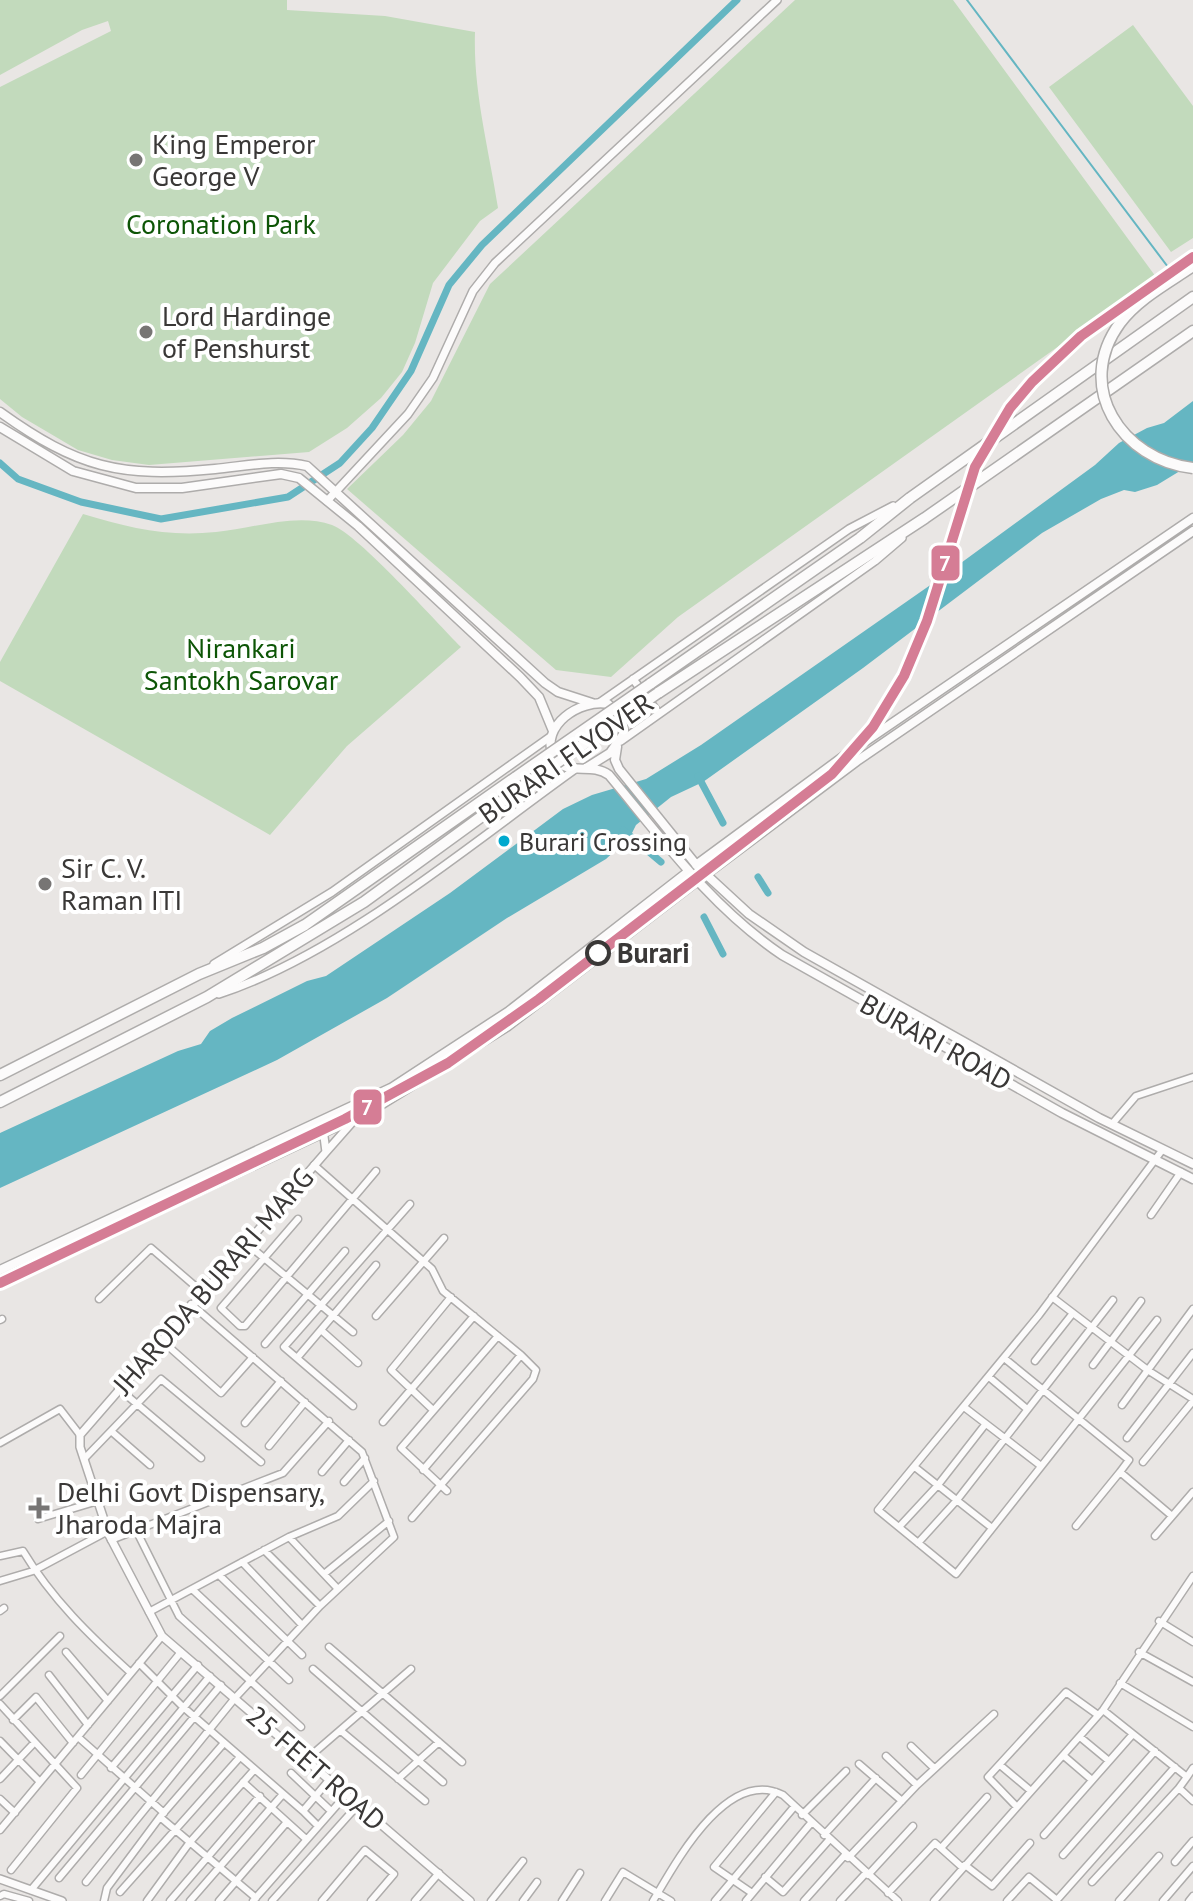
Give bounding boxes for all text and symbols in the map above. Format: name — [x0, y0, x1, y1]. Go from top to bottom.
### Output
place label: King Emperor George V — [152, 125, 316, 194]
marker: King Emperor George V — [127, 151, 145, 169]
park label: Coronation Park — [126, 205, 317, 242]
place label: Lord Hardinge of Penshurst — [162, 297, 331, 366]
marker: Lord Hardinge of Penshurst — [137, 323, 155, 341]
line badge: 7 — [930, 544, 961, 582]
text: 7 — [939, 549, 951, 577]
park label: Nirankari Santokh Sarovar — [144, 629, 339, 698]
street label: BURARI FLYOVER — [471, 683, 661, 832]
place label: Burari Crossing — [519, 825, 687, 858]
marker: Burari Crossing — [496, 833, 512, 849]
place label: Sir C. V. Raman ITI — [61, 849, 183, 918]
marker: Sir C. V. Raman ITI — [36, 875, 54, 893]
place label: Burari — [617, 934, 690, 971]
marker: Burari — [586, 941, 610, 965]
street label: BURARI ROAD — [854, 985, 1019, 1098]
line badge: 7 — [352, 1088, 383, 1126]
text: 7 — [361, 1093, 373, 1121]
street label: JHARODA BURARI MARG — [103, 1160, 321, 1402]
place label: Delhi Govt Dispensary, Jharoda Majra — [56, 1473, 325, 1542]
marker: Delhi Govt Dispensary, Jharoda Majra — [28, 1497, 50, 1519]
street label: 25 FEET ROAD — [239, 1697, 394, 1838]

